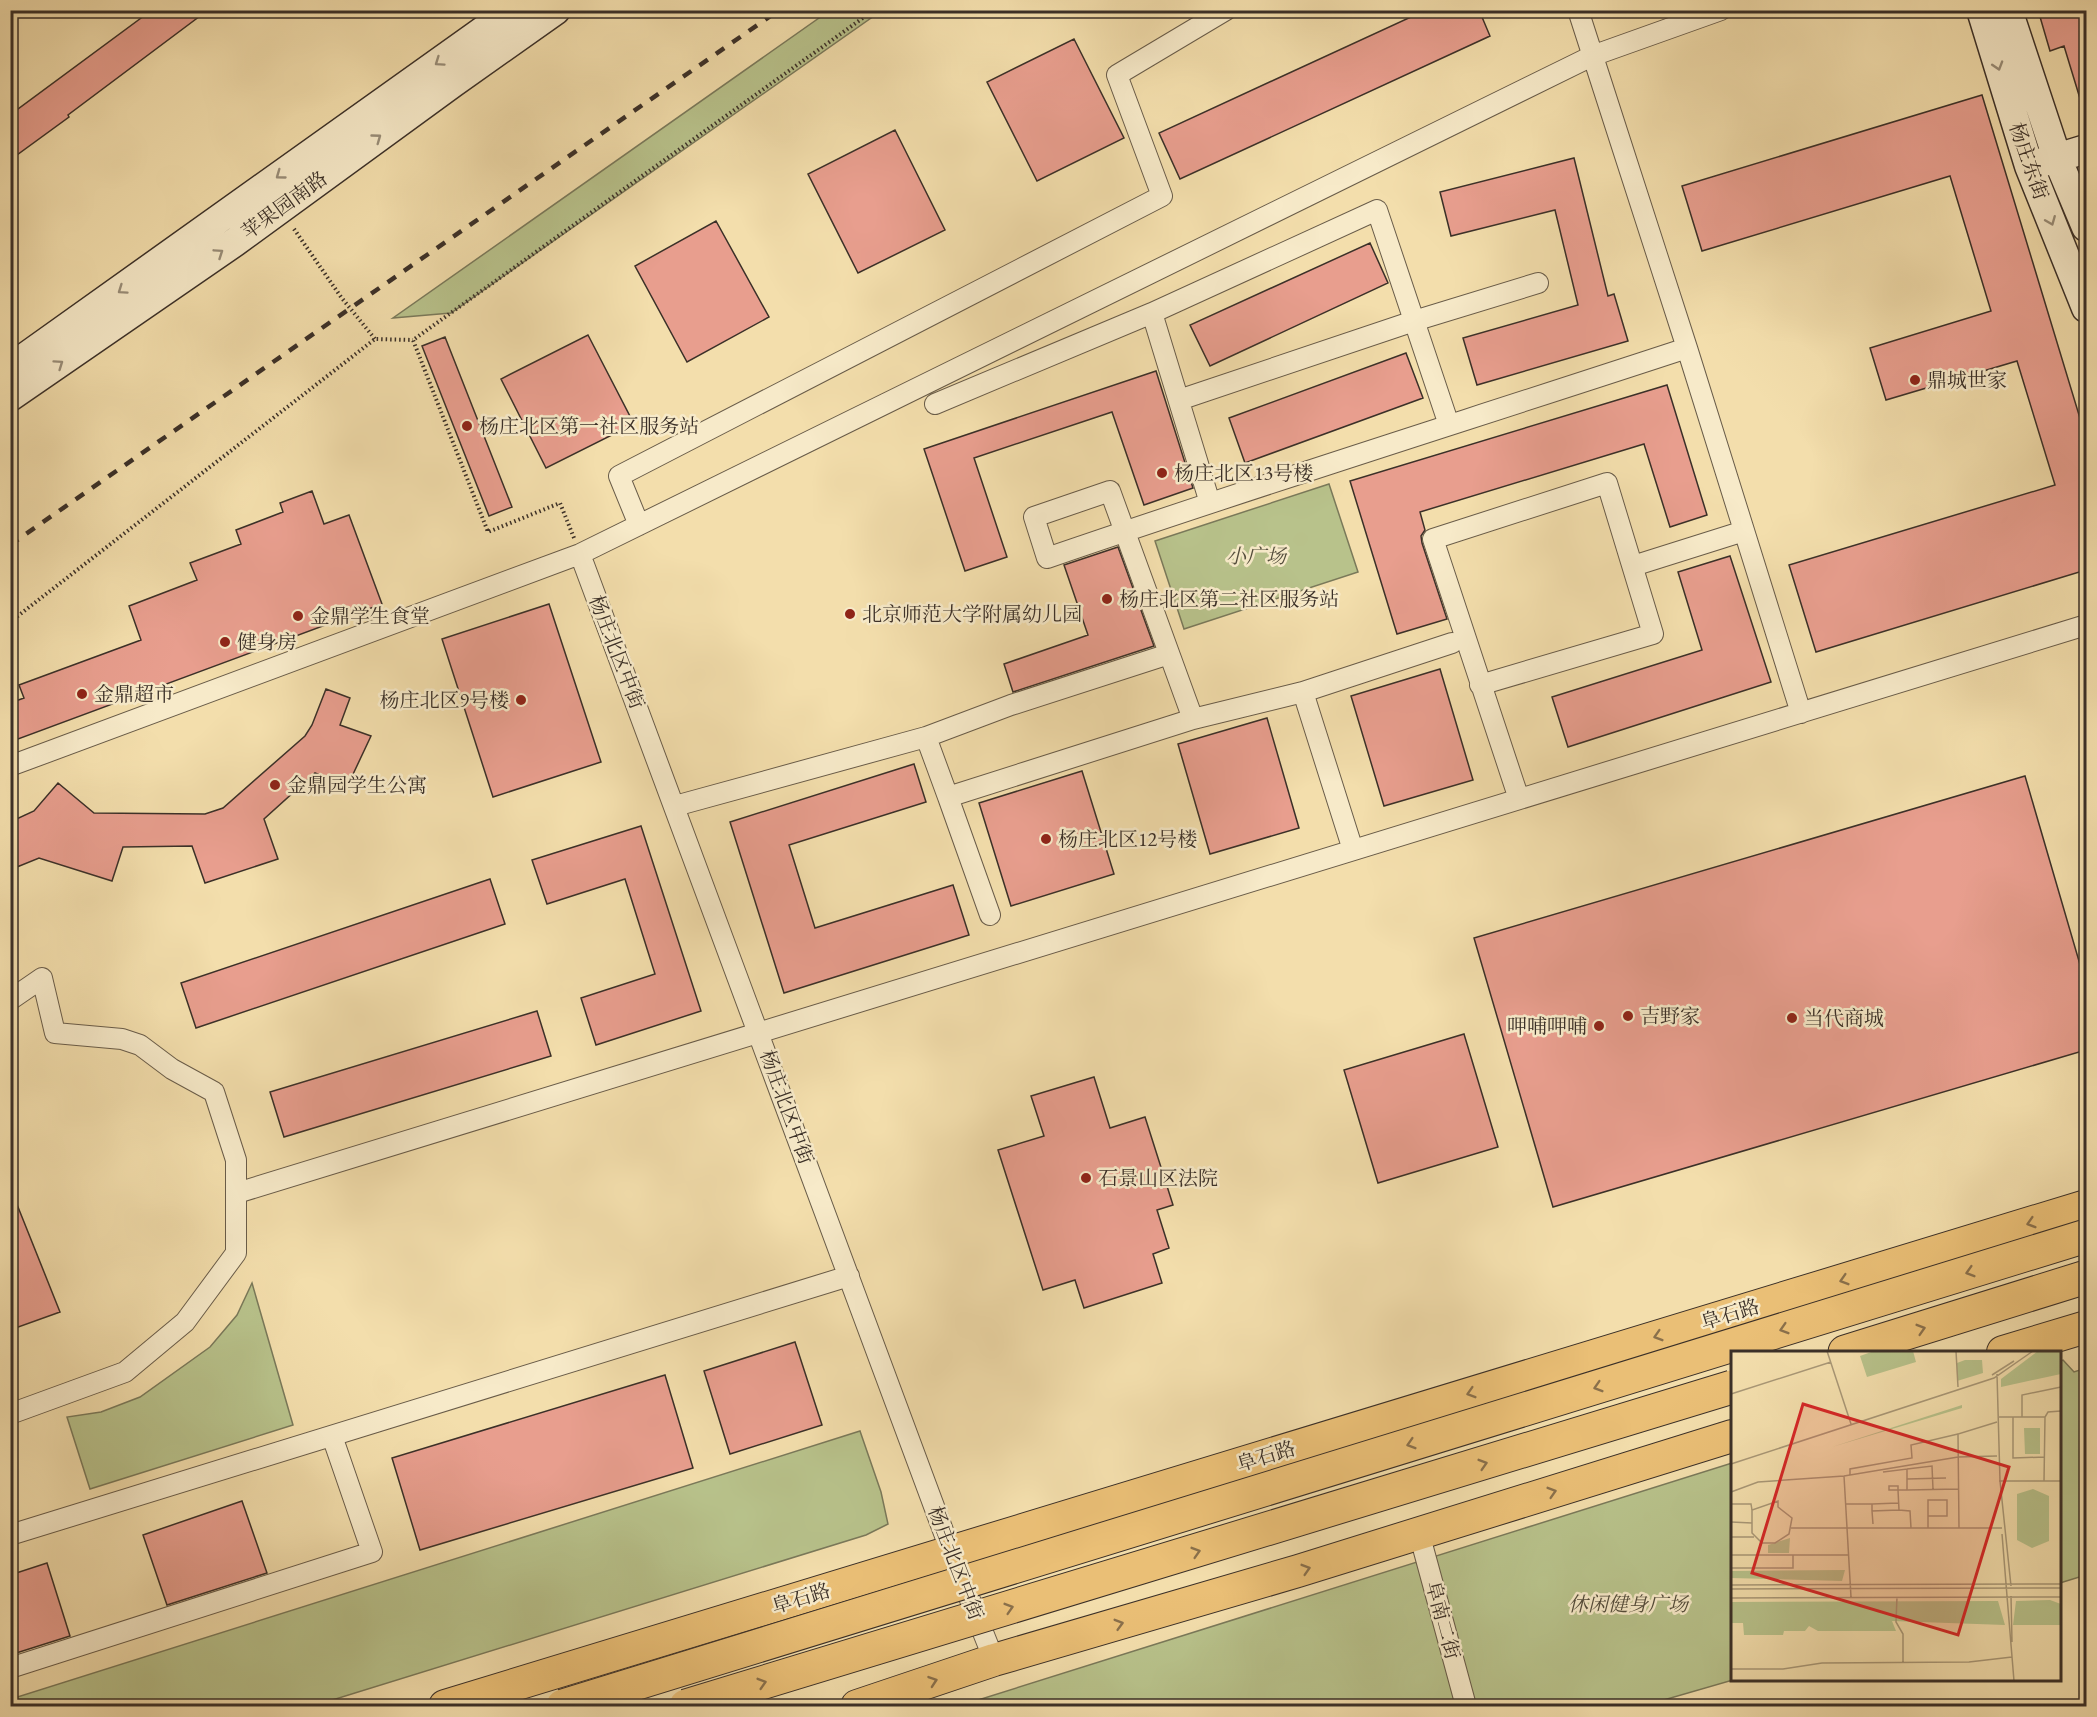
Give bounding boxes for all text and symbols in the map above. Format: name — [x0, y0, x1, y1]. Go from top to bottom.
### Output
one-way arrow — [435, 55, 446, 66]
one-way arrow — [1991, 60, 2004, 71]
street label: 杨庄东街 — [2004, 119, 2054, 203]
one-way arrow — [370, 134, 381, 145]
street label: 苹果园南路 — [236, 165, 332, 245]
one-way arrow — [276, 168, 287, 179]
one-way arrow — [2044, 214, 2056, 225]
one-way arrow — [212, 249, 223, 260]
one-way arrow — [118, 283, 129, 294]
one-way arrow — [52, 360, 63, 371]
place label: 鼎城世家 — [1927, 367, 2007, 393]
marker: 鼎城世家 — [1908, 373, 1922, 387]
place label: 杨庄北区第一社区服务站 — [479, 413, 699, 439]
marker: 杨庄北区第一社区服务站 — [460, 419, 474, 433]
place label: 杨庄北区13号楼 — [1174, 460, 1313, 486]
marker: 杨庄北区13号楼 — [1155, 466, 1169, 480]
park label: 小广场 — [1226, 543, 1288, 569]
place label: 杨庄北区第二社区服务站 — [1119, 586, 1339, 612]
street label: 杨庄北区中街 — [583, 591, 651, 713]
marker: 杨庄北区第二社区服务站 — [1100, 592, 1114, 606]
place label: 北京师范大学附属幼儿园 — [862, 601, 1082, 627]
place label: 金鼎学生食堂 — [310, 603, 430, 629]
marker: 北京师范大学附属幼儿园 — [843, 607, 857, 621]
marker: 金鼎学生食堂 — [291, 609, 305, 623]
place label: 健身房 — [237, 629, 297, 655]
marker: 健身房 — [218, 635, 232, 649]
place label: 金鼎超市 — [94, 681, 174, 707]
marker: 金鼎超市 — [75, 687, 89, 701]
place label: 杨庄北区9号楼 — [379, 687, 509, 713]
marker: 杨庄北区9号楼 — [514, 693, 528, 707]
place label: 金鼎园学生公寓 — [287, 772, 427, 798]
marker: 金鼎园学生公寓 — [268, 778, 282, 792]
place label: 杨庄北区12号楼 — [1058, 826, 1197, 852]
marker: 杨庄北区12号楼 — [1039, 832, 1053, 846]
place label: 吉野家 — [1640, 1003, 1700, 1029]
place label: 当代商城 — [1804, 1005, 1884, 1031]
marker: 吉野家 — [1621, 1009, 1635, 1023]
marker: 当代商城 — [1785, 1011, 1799, 1025]
place label: 呷哺呷哺 — [1507, 1013, 1587, 1039]
marker: 呷哺呷哺 — [1592, 1019, 1606, 1033]
street label: 杨庄北区中街 — [754, 1046, 820, 1168]
place label: 石景山区法院 — [1098, 1165, 1218, 1191]
marker: 石景山区法院 — [1079, 1171, 1093, 1185]
one-way arrow — [2026, 1216, 2037, 1228]
one-way arrow — [1965, 1265, 1976, 1277]
one-way arrow — [1839, 1272, 1850, 1285]
street label: 阜石路 — [1698, 1293, 1762, 1335]
one-way arrow — [1779, 1322, 1790, 1335]
one-way arrow — [1915, 1324, 1926, 1336]
one-way arrow — [1653, 1329, 1664, 1342]
inset map — [1731, 1351, 2061, 1681]
one-way arrow — [1593, 1380, 1604, 1392]
one-way arrow — [1466, 1386, 1477, 1398]
street label: 阜石路 — [1234, 1435, 1298, 1477]
one-way arrow — [1406, 1437, 1417, 1450]
one-way arrow — [1477, 1459, 1488, 1471]
one-way arrow — [1546, 1487, 1557, 1499]
street label: 杨庄北区中街 — [922, 1502, 990, 1624]
one-way arrow — [1190, 1547, 1201, 1559]
one-way arrow — [1300, 1563, 1311, 1576]
street label: 阜石路 — [769, 1577, 833, 1619]
street label: 阜南二街 — [1420, 1578, 1466, 1662]
park label: 休闲健身广场 — [1568, 1591, 1690, 1617]
one-way arrow — [1003, 1603, 1014, 1615]
one-way arrow — [1113, 1619, 1124, 1631]
one-way arrow — [927, 1676, 937, 1688]
one-way arrow — [756, 1678, 767, 1690]

